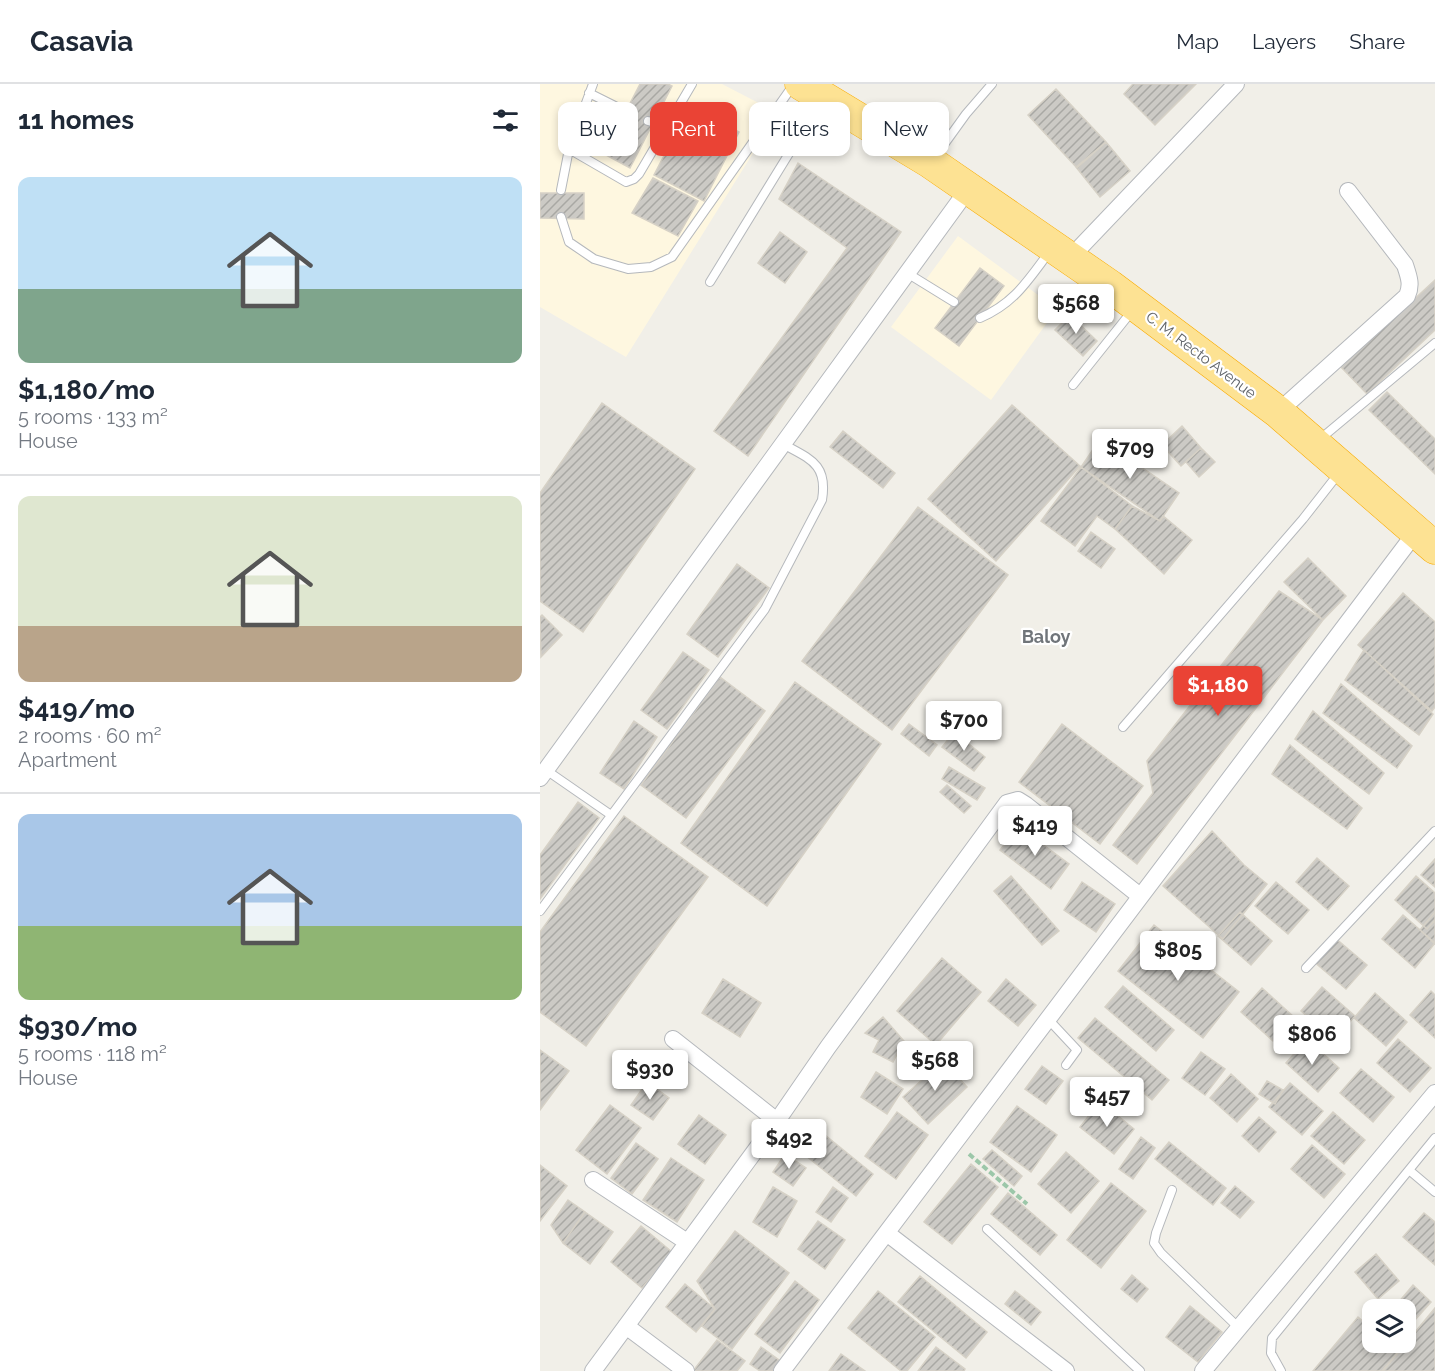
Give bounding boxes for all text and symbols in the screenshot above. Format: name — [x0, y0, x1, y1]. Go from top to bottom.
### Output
text: Casavia — [30, 25, 133, 58]
text: Map — [1176, 29, 1219, 54]
text: Layers — [1252, 29, 1316, 54]
text: Share — [1349, 29, 1405, 54]
chip: Buy — [558, 102, 638, 156]
chip: Rent — [650, 102, 737, 156]
chip: Filters — [749, 102, 850, 156]
chip: New — [862, 102, 949, 156]
icon: filters — [489, 104, 522, 137]
text: 11 homes — [18, 105, 134, 135]
icon: home — [216, 216, 324, 324]
pin: $568 — [1040, 284, 1112, 335]
text: $568 — [1052, 291, 1100, 315]
street label: C. M. Recto Avenue — [1142, 308, 1260, 402]
text: $1,180/mo — [18, 375, 155, 405]
text: 5 rooms · 133 m² — [18, 405, 168, 429]
text: House — [18, 429, 78, 453]
pin: $709 — [1094, 429, 1166, 480]
text: $709 — [1106, 436, 1154, 460]
icon: home — [216, 535, 324, 643]
district label: Baloy — [1022, 626, 1070, 647]
pin: $1,180 — [1169, 666, 1267, 717]
text: $1,180 — [1187, 673, 1249, 697]
text: $419/mo — [18, 694, 135, 724]
pin: $700 — [928, 701, 1000, 752]
text: $700 — [940, 708, 988, 732]
text: 2 rooms · 60 m² — [18, 724, 162, 748]
text: Apartment — [18, 748, 117, 772]
pin: $419 — [999, 806, 1071, 857]
text: $419 — [1012, 813, 1058, 837]
icon: home — [216, 853, 324, 961]
pin: $805 — [1142, 931, 1214, 982]
text: $805 — [1154, 938, 1202, 962]
text: $930/mo — [18, 1012, 137, 1042]
pin: $806 — [1276, 1015, 1348, 1066]
text: $806 — [1287, 1022, 1337, 1046]
pin: $568 — [899, 1041, 971, 1092]
text: 5 rooms · 118 m² — [18, 1042, 167, 1066]
text: $568 — [911, 1048, 959, 1072]
pin: $930 — [614, 1050, 686, 1101]
text: $930 — [626, 1057, 674, 1081]
text: House — [18, 1066, 78, 1090]
pin: $457 — [1071, 1077, 1143, 1128]
text: $457 — [1084, 1084, 1130, 1108]
pin: $492 — [753, 1119, 825, 1170]
text: $492 — [765, 1126, 813, 1150]
map controls — [1362, 1299, 1416, 1353]
button: layers — [1362, 1299, 1416, 1353]

